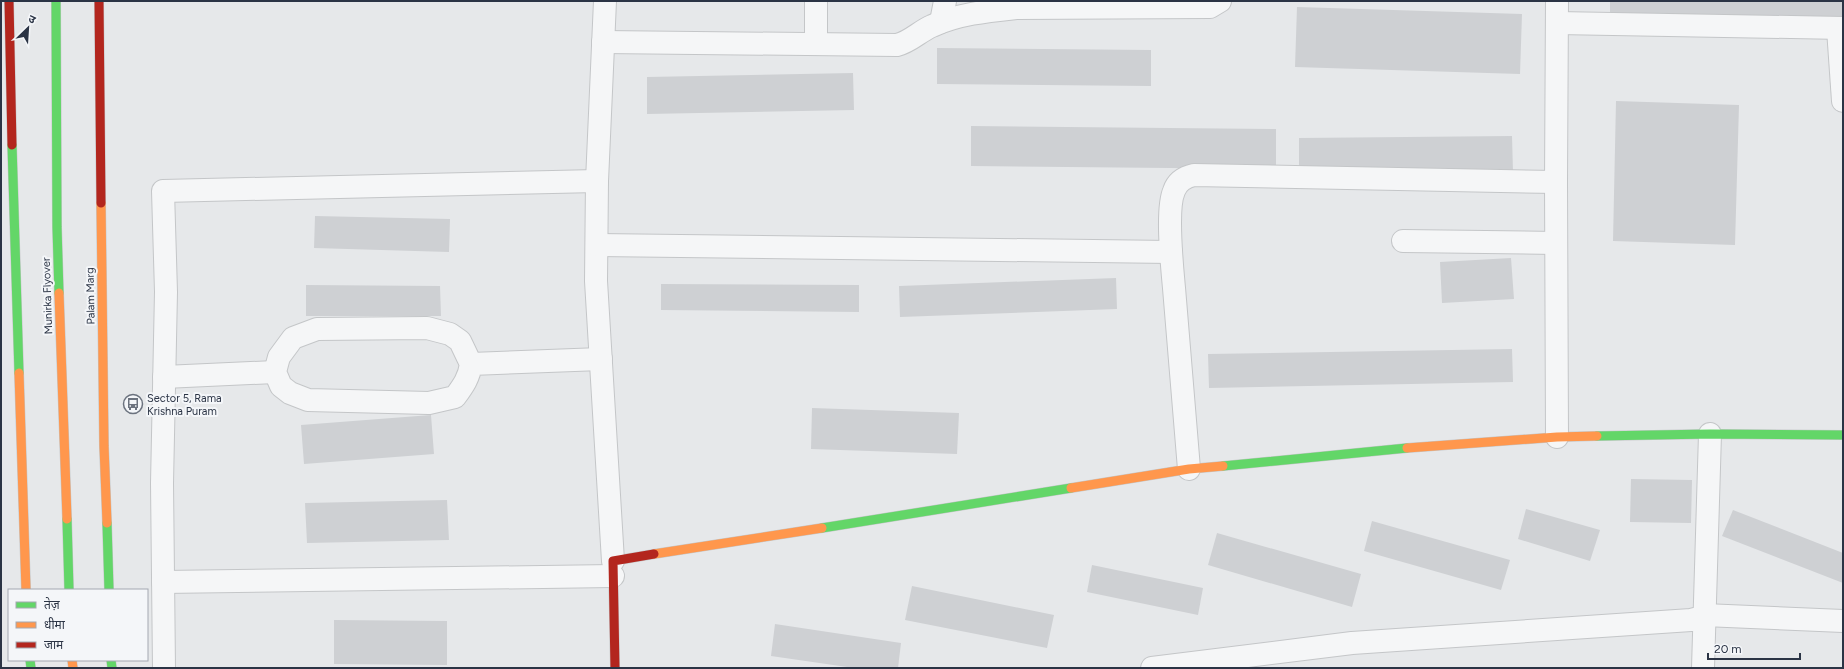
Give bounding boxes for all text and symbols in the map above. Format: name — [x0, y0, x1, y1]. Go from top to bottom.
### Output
north arrow — [8, 8, 48, 48]
text: उ — [26, 12, 38, 27]
street label: Munirka Flyover — [40, 257, 55, 335]
street label: Palam Marg — [84, 267, 97, 325]
place label: Sector 5, Rama Krishna Puram — [147, 392, 222, 418]
bus stop icon: Sector 5, Rama Krishna Puram — [122, 393, 144, 415]
legend — [8, 589, 148, 661]
text: तेज़ — [44, 597, 61, 612]
text: धीमा — [44, 617, 66, 632]
scale bar — [1708, 635, 1800, 661]
text: जाम — [44, 638, 64, 652]
text: 20 m — [1714, 642, 1742, 656]

